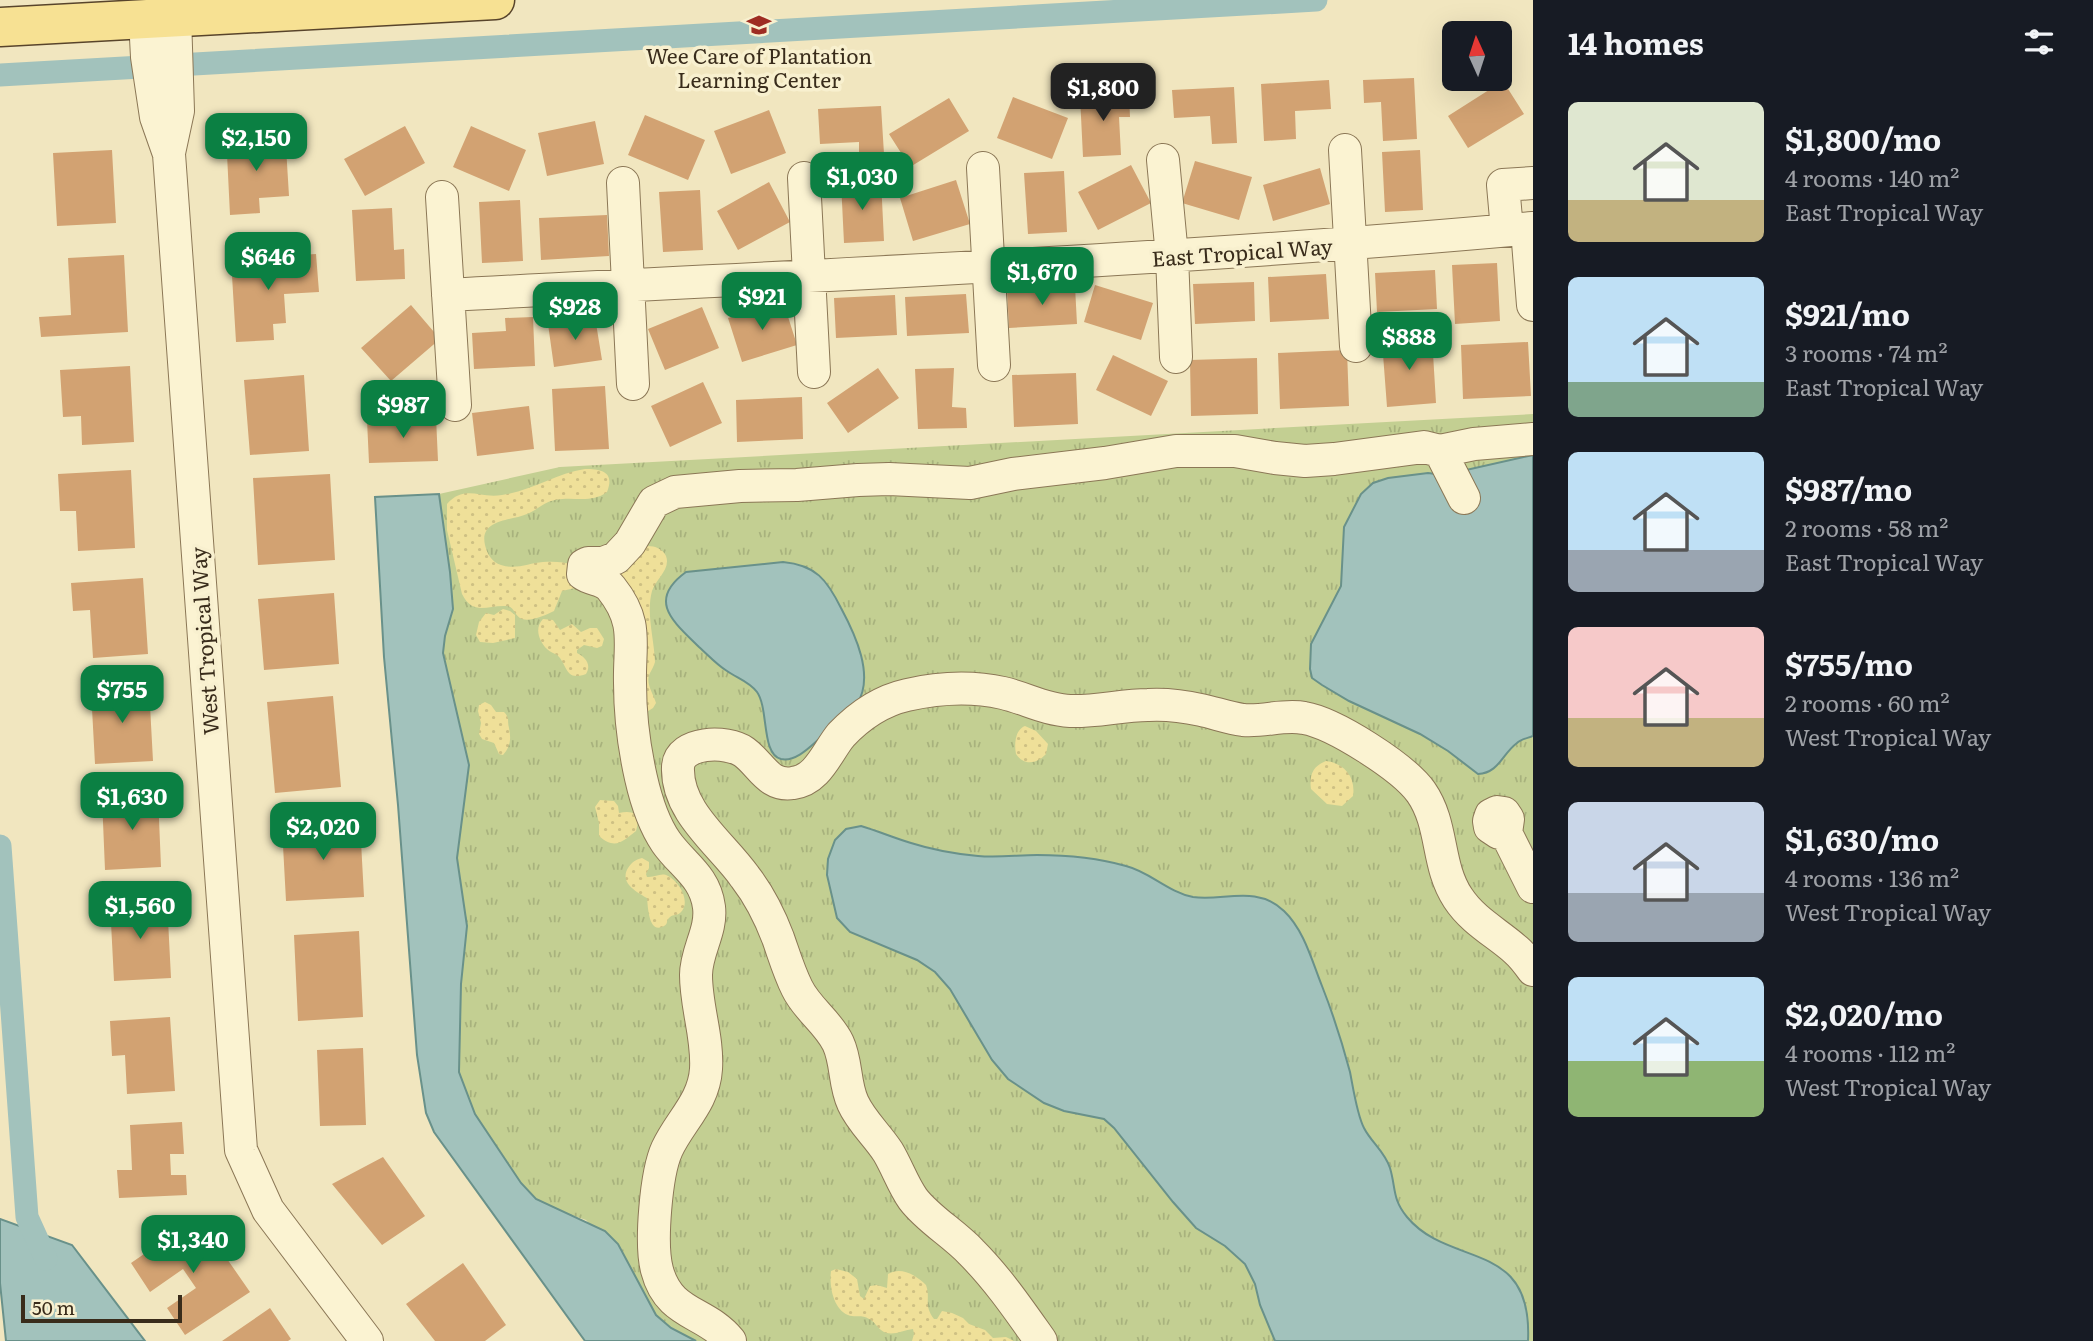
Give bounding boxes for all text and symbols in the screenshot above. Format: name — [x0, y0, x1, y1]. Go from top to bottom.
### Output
school or university icon: Wee Care of Plantation Learning Center — [745, 11, 773, 39]
text: 14 homes — [1568, 20, 1704, 64]
north arrow — [1442, 21, 1512, 91]
map controls — [1442, 21, 1512, 91]
icon: filters — [2020, 23, 2058, 61]
place label: Wee Care of Plantation Learning Center — [646, 39, 872, 94]
pin: $1,800 — [1046, 64, 1160, 123]
text: $1,800 — [1067, 69, 1139, 103]
pin: $2,150 — [199, 114, 313, 173]
text: $1,800/mo — [1785, 116, 1941, 160]
text: $2,150 — [221, 119, 291, 153]
icon: home — [1624, 130, 1708, 214]
pin: $1,030 — [805, 152, 919, 212]
text: $1,030 — [826, 158, 898, 192]
text: 4 rooms · 140 m² — [1785, 160, 1959, 194]
text: East Tropical Way — [1785, 194, 1983, 228]
street label: East Tropical Way — [1151, 229, 1334, 273]
pin: $646 — [227, 232, 309, 292]
text: $646 — [241, 238, 295, 272]
pin: $1,670 — [985, 247, 1099, 307]
text: $1,670 — [1007, 253, 1077, 287]
pin: $921 — [721, 272, 803, 332]
text: $921 — [738, 278, 786, 312]
pin: $928 — [534, 282, 616, 342]
text: $928 — [549, 288, 601, 322]
text: $921/mo — [1785, 291, 1910, 335]
icon: home — [1624, 305, 1708, 389]
pin: $888 — [1368, 312, 1450, 372]
text: $888 — [1382, 318, 1436, 352]
text: 3 rooms · 74 m² — [1785, 335, 1948, 369]
text: East Tropical Way — [1785, 369, 1983, 403]
pin: $987 — [362, 380, 444, 440]
text: $987 — [377, 386, 429, 420]
text: $987/mo — [1785, 466, 1912, 510]
icon: home — [1624, 480, 1708, 564]
text: 2 rooms · 58 m² — [1785, 510, 1948, 544]
text: East Tropical Way — [1785, 544, 1983, 578]
street label: West Tropical Way — [181, 545, 225, 736]
text: $755/mo — [1785, 641, 1913, 685]
icon: home — [1624, 655, 1708, 739]
pin: $755 — [81, 666, 163, 725]
text: $755 — [97, 671, 147, 705]
text: 2 rooms · 60 m² — [1785, 685, 1950, 719]
text: West Tropical Way — [1785, 719, 1991, 753]
pin: $1,630 — [75, 772, 189, 832]
text: $1,630 — [96, 778, 168, 812]
pin: $2,020 — [266, 802, 380, 862]
text: $2,020 — [286, 808, 360, 842]
text: $1,630/mo — [1785, 816, 1939, 860]
icon: home — [1624, 830, 1708, 914]
text: 4 rooms · 136 m² — [1785, 860, 1959, 894]
pin: $1,560 — [83, 881, 197, 941]
text: $1,560 — [105, 887, 175, 921]
text: West Tropical Way — [1785, 894, 1991, 928]
text: $2,020/mo — [1785, 991, 1943, 1035]
icon: home — [1624, 1005, 1708, 1089]
text: 4 rooms · 112 m² — [1785, 1035, 1955, 1069]
text: West Tropical Way — [1785, 1069, 1991, 1103]
pin: $1,340 — [136, 1216, 250, 1275]
text: $1,340 — [157, 1221, 229, 1255]
scale bar — [21, 1292, 182, 1324]
text: 50 m — [32, 1293, 75, 1321]

